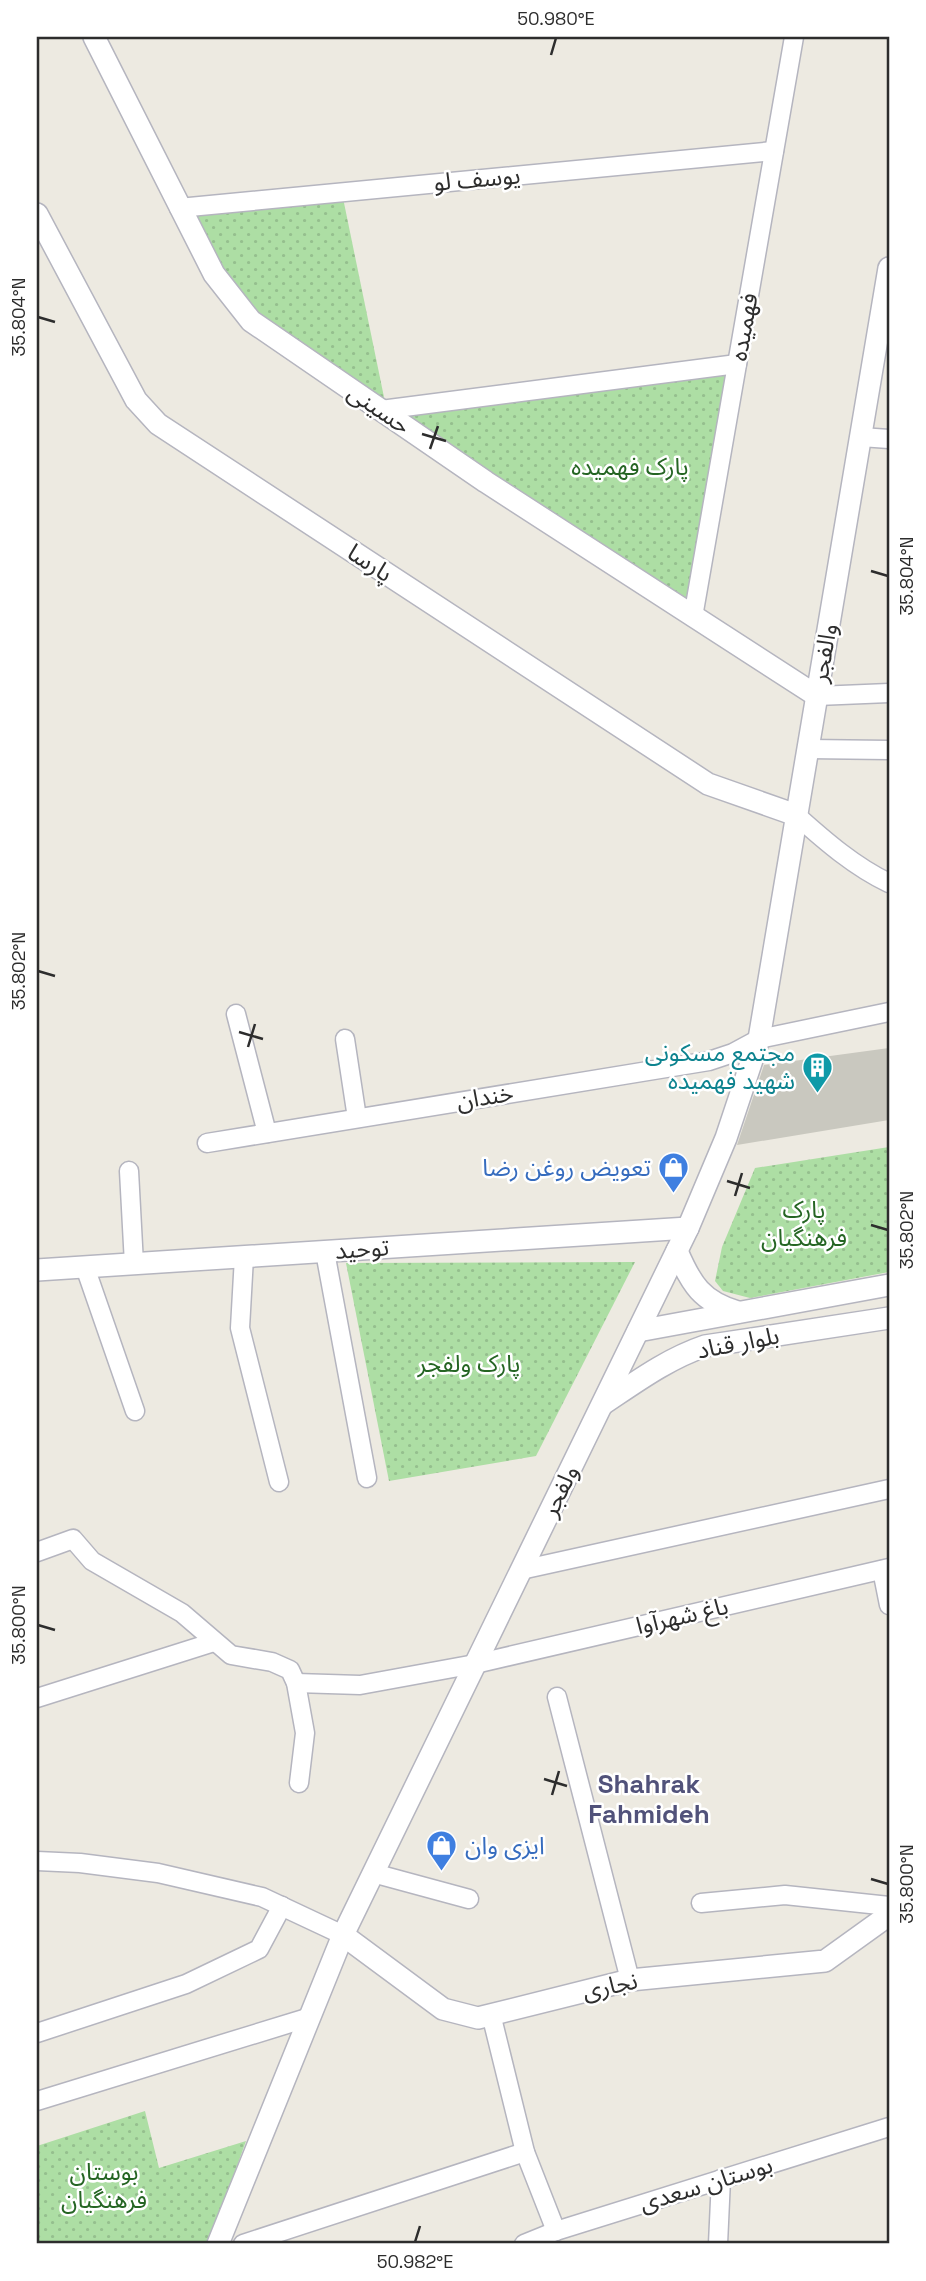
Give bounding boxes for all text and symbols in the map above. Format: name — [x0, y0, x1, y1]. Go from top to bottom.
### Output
text: 50.980°E — [517, 7, 595, 30]
street label: یوسف لو — [432, 159, 522, 198]
text: 35.804°N — [7, 277, 30, 357]
street label: فهمیده — [722, 291, 765, 363]
street label: حسینی — [342, 376, 417, 441]
park label: پارک فهمیده — [571, 451, 689, 482]
street label: پارسا — [342, 536, 399, 589]
text: 35.804°N — [895, 536, 918, 616]
street label: والفجر — [803, 621, 844, 686]
text: 35.802°N — [7, 932, 30, 1010]
place label: مجتمع مسکونی شهید فهمیده — [645, 1037, 795, 1096]
building icon: مجتمع مسکونی شهید فهمیده — [801, 1050, 835, 1094]
street label: خندان — [454, 1077, 516, 1116]
shop icon: تعویض روغن رضا — [657, 1151, 691, 1195]
place label: تعویض روغن رضا — [482, 1152, 651, 1183]
text: 35.802°N — [895, 1191, 918, 1269]
park label: پارک فرهنگیان — [761, 1194, 847, 1253]
street label: توحید — [334, 1231, 390, 1266]
street label: بلوار قناد — [694, 1319, 782, 1366]
park label: پارک ولفجر — [417, 1348, 520, 1379]
street label: ولفجر — [533, 1460, 585, 1523]
text: 35.800°N — [7, 1585, 30, 1665]
street label: باغ شهرآوا — [633, 1590, 731, 1643]
district label: Shahrak Fahmideh — [588, 1767, 710, 1831]
shop icon: ایزی وان — [425, 1829, 459, 1873]
place label: ایزی وان — [465, 1830, 545, 1861]
text: 35.800°N — [895, 1844, 918, 1924]
street label: نجاری — [579, 1965, 640, 2006]
street label: بوستان سعدی — [636, 2149, 776, 2218]
park label: بوستان فرهنگیان — [61, 2156, 147, 2215]
text: 50.982°E — [377, 2250, 453, 2273]

